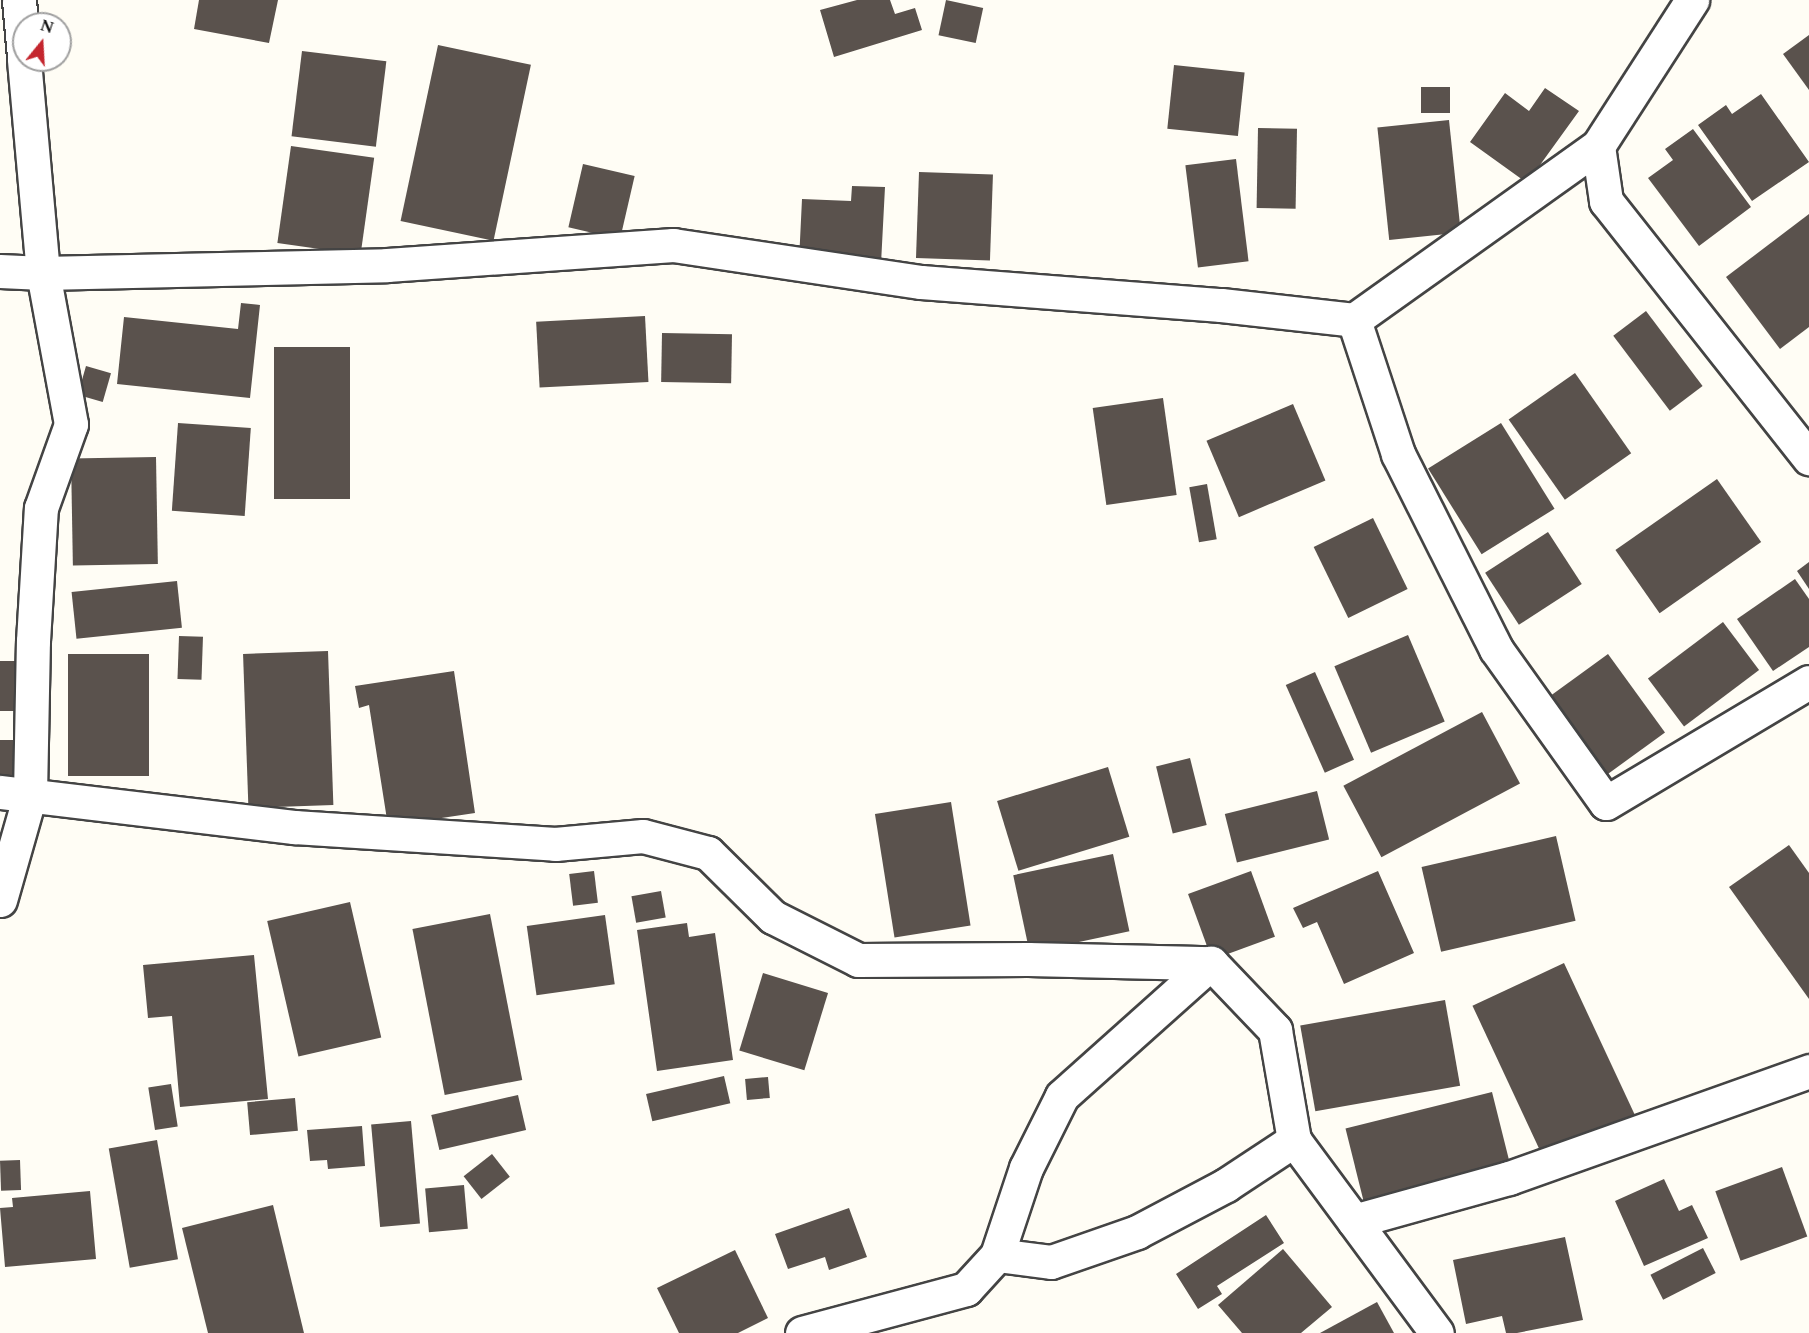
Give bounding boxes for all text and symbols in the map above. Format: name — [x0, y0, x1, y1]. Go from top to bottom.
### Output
north arrow — [12, 12, 72, 72]
text: N — [37, 13, 57, 40]

